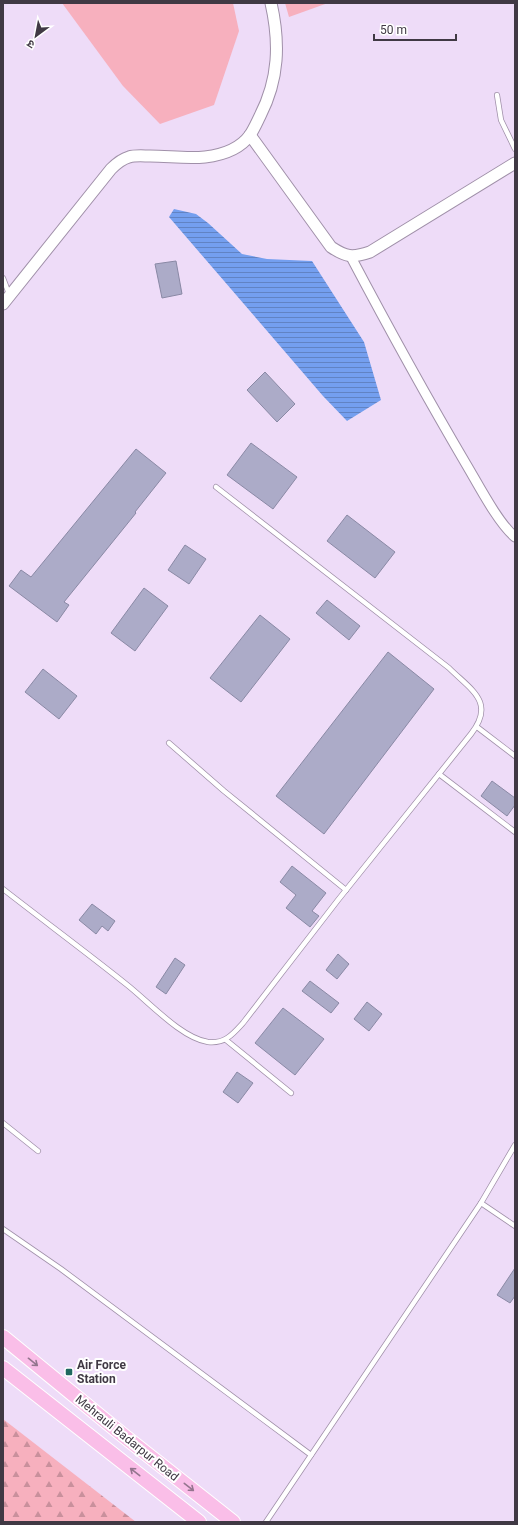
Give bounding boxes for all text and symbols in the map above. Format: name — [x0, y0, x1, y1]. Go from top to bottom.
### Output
north arrow — [16, 16, 56, 56]
scale bar — [374, 16, 456, 42]
text: 50 m — [380, 23, 407, 37]
text: उ — [24, 37, 37, 51]
one-way arrow — [28, 1357, 39, 1366]
place label: Air Force Station — [77, 1358, 126, 1386]
marker: Air Force Station — [64, 1367, 74, 1377]
street label: Mehrauli Badarpur Road — [73, 1392, 181, 1484]
one-way arrow — [129, 1468, 140, 1477]
one-way arrow — [183, 1483, 194, 1492]

